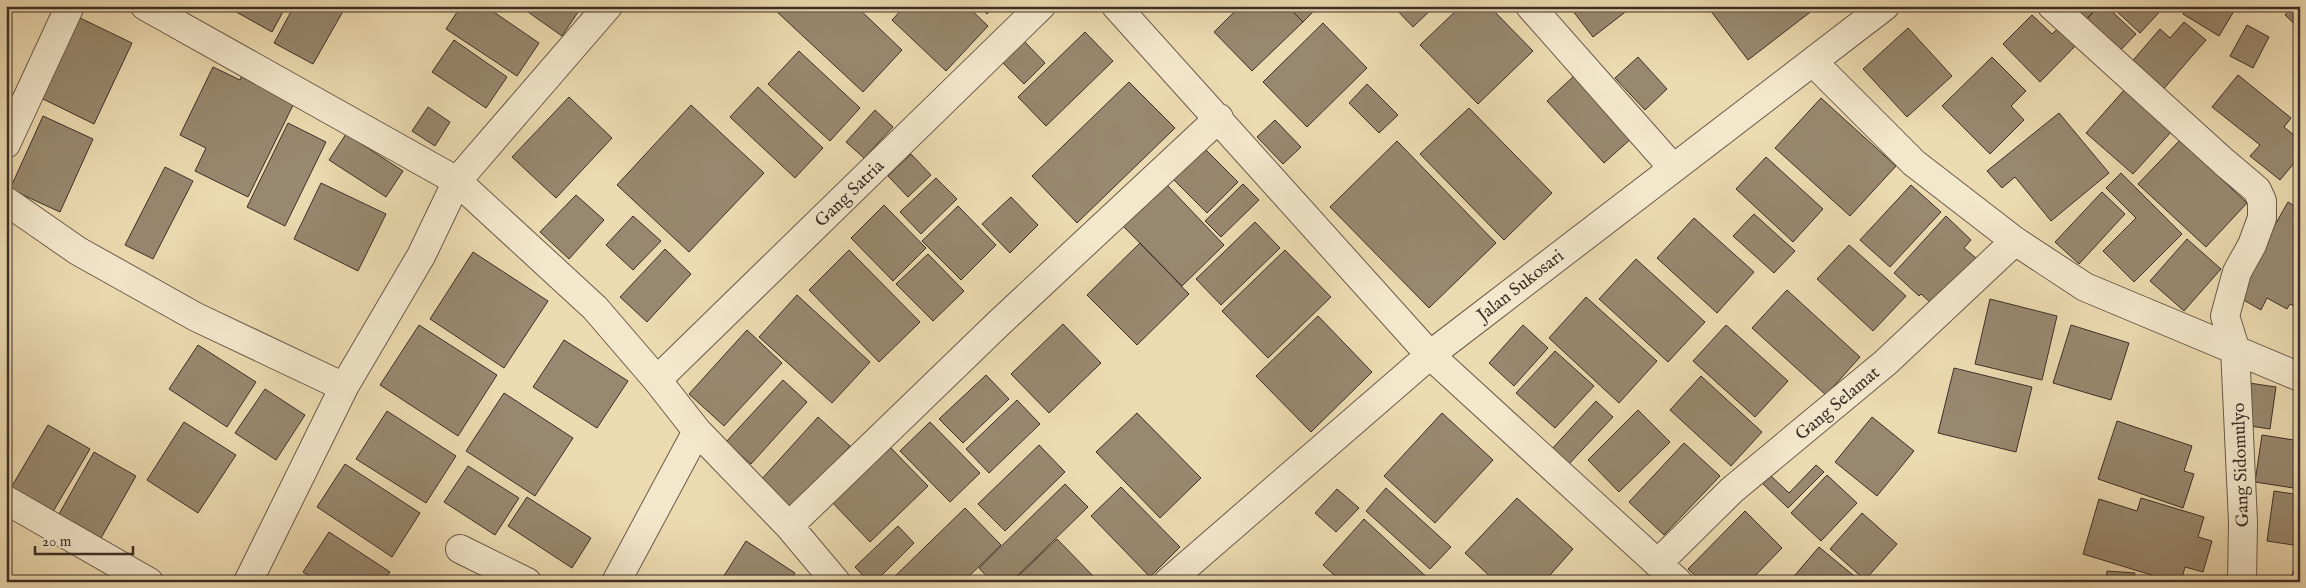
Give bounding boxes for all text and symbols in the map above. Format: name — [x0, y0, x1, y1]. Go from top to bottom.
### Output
street label: Gang Satria — [810, 155, 890, 233]
street label: Jalan Sukosari — [1471, 245, 1569, 329]
street label: Gang Selamat — [1791, 362, 1885, 446]
street label: Gang Sidomulyo — [2228, 402, 2255, 528]
scale bar — [35, 523, 132, 555]
text: 20 m — [42, 532, 72, 551]

